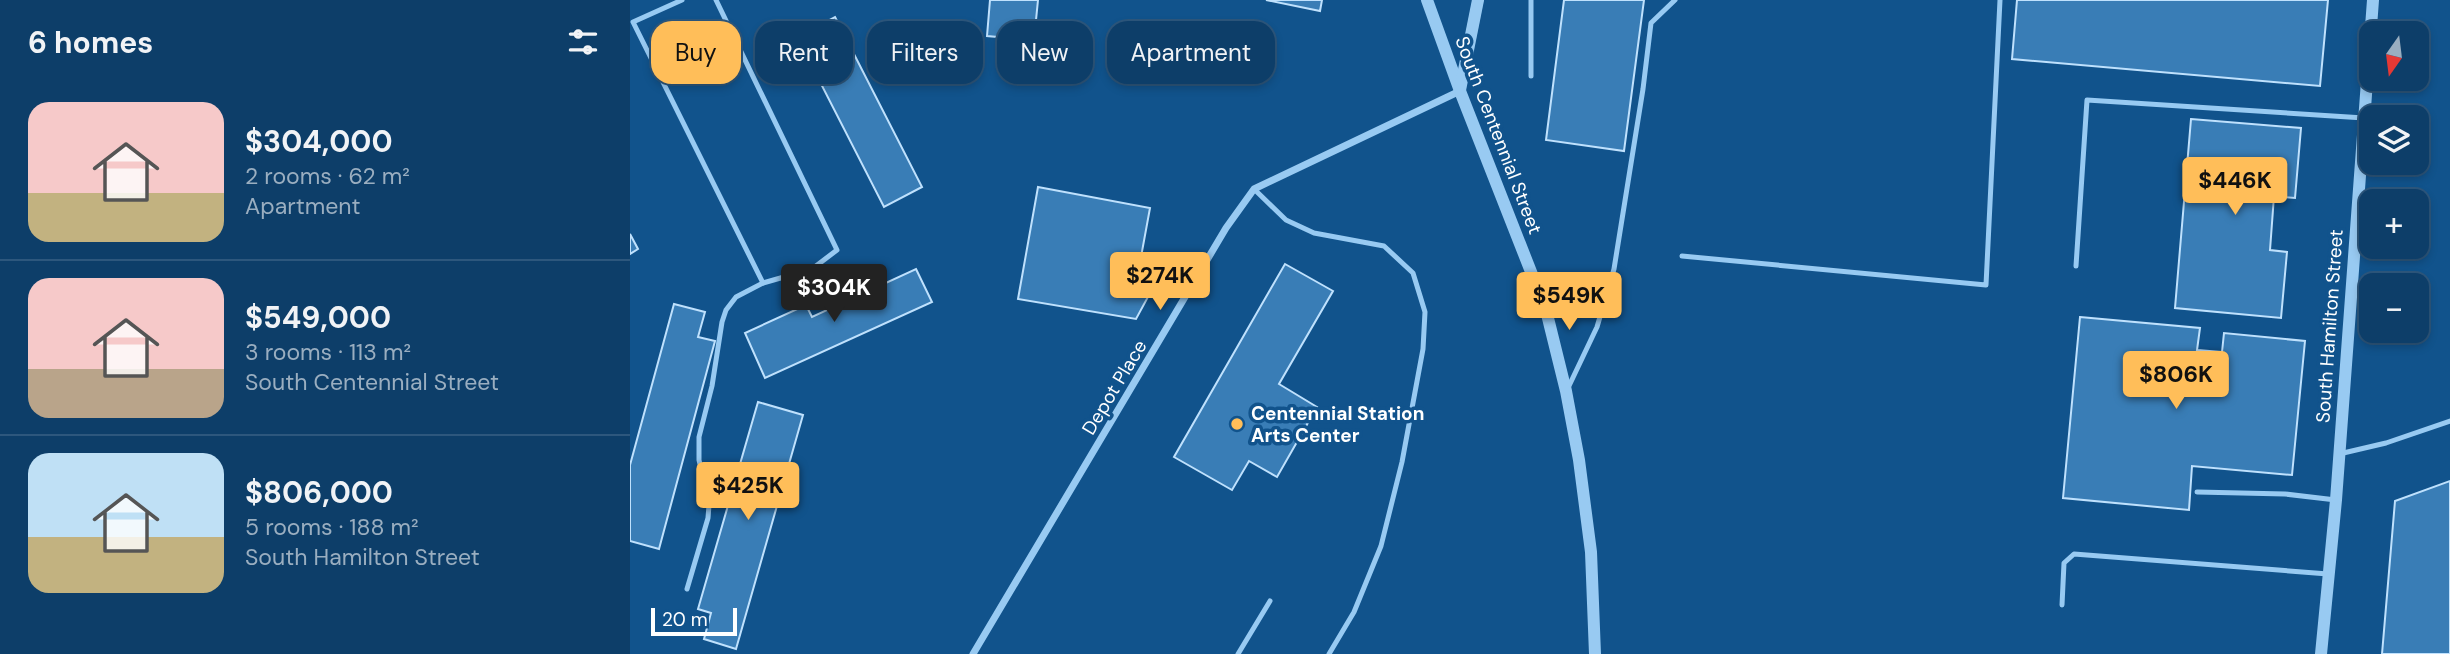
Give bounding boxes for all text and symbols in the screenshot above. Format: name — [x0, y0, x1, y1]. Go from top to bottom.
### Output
chip: Buy — [651, 21, 741, 84]
chip: Rent — [755, 21, 853, 84]
chip: Filters — [867, 21, 983, 84]
chip: New — [997, 21, 1093, 84]
chip: Apartment — [1107, 21, 1275, 84]
north arrow — [2359, 21, 2429, 91]
map controls — [2359, 21, 2429, 343]
text: 6 homes — [28, 23, 153, 62]
icon: filters — [564, 23, 602, 61]
street label: South Centennial Street — [1449, 33, 1548, 238]
button: layers — [2359, 105, 2429, 175]
text: $304,000 — [245, 122, 393, 161]
icon: home — [84, 130, 168, 214]
pin: $446K — [2186, 158, 2284, 217]
text: 2 rooms · 62 m² — [245, 161, 410, 191]
text: $446K — [2198, 165, 2272, 195]
button: + — [2359, 189, 2429, 259]
text: Apartment — [245, 191, 360, 221]
street label: South Hamilton Street — [2310, 228, 2349, 424]
pin: $274K — [1111, 252, 1209, 312]
text: $274K — [1126, 260, 1194, 290]
pin: $304K — [785, 264, 883, 324]
text: $304K — [797, 272, 871, 302]
pin: $549K — [1520, 272, 1618, 332]
button: − — [2359, 273, 2429, 343]
text: $549K — [1533, 280, 1605, 310]
text: $549,000 — [245, 298, 391, 337]
icon: home — [84, 306, 168, 390]
street label: Depot Place — [1076, 335, 1153, 439]
text: 3 rooms · 113 m² — [245, 337, 411, 367]
pin: $806K — [2127, 352, 2225, 411]
text: $806K — [2139, 359, 2213, 389]
text: South Centennial Street — [245, 367, 499, 397]
place label: Centennial Station Arts Center — [1251, 401, 1424, 448]
marker: Centennial Station Arts Center — [1229, 416, 1245, 432]
pin: $425K — [699, 462, 797, 522]
text: $425K — [712, 470, 784, 500]
text: $806,000 — [245, 473, 393, 512]
icon: home — [84, 481, 168, 565]
text: 5 rooms · 188 m² — [245, 512, 419, 542]
text: South Hamilton Street — [245, 542, 480, 572]
scale bar — [651, 605, 737, 637]
text: 20 m — [662, 607, 708, 632]

